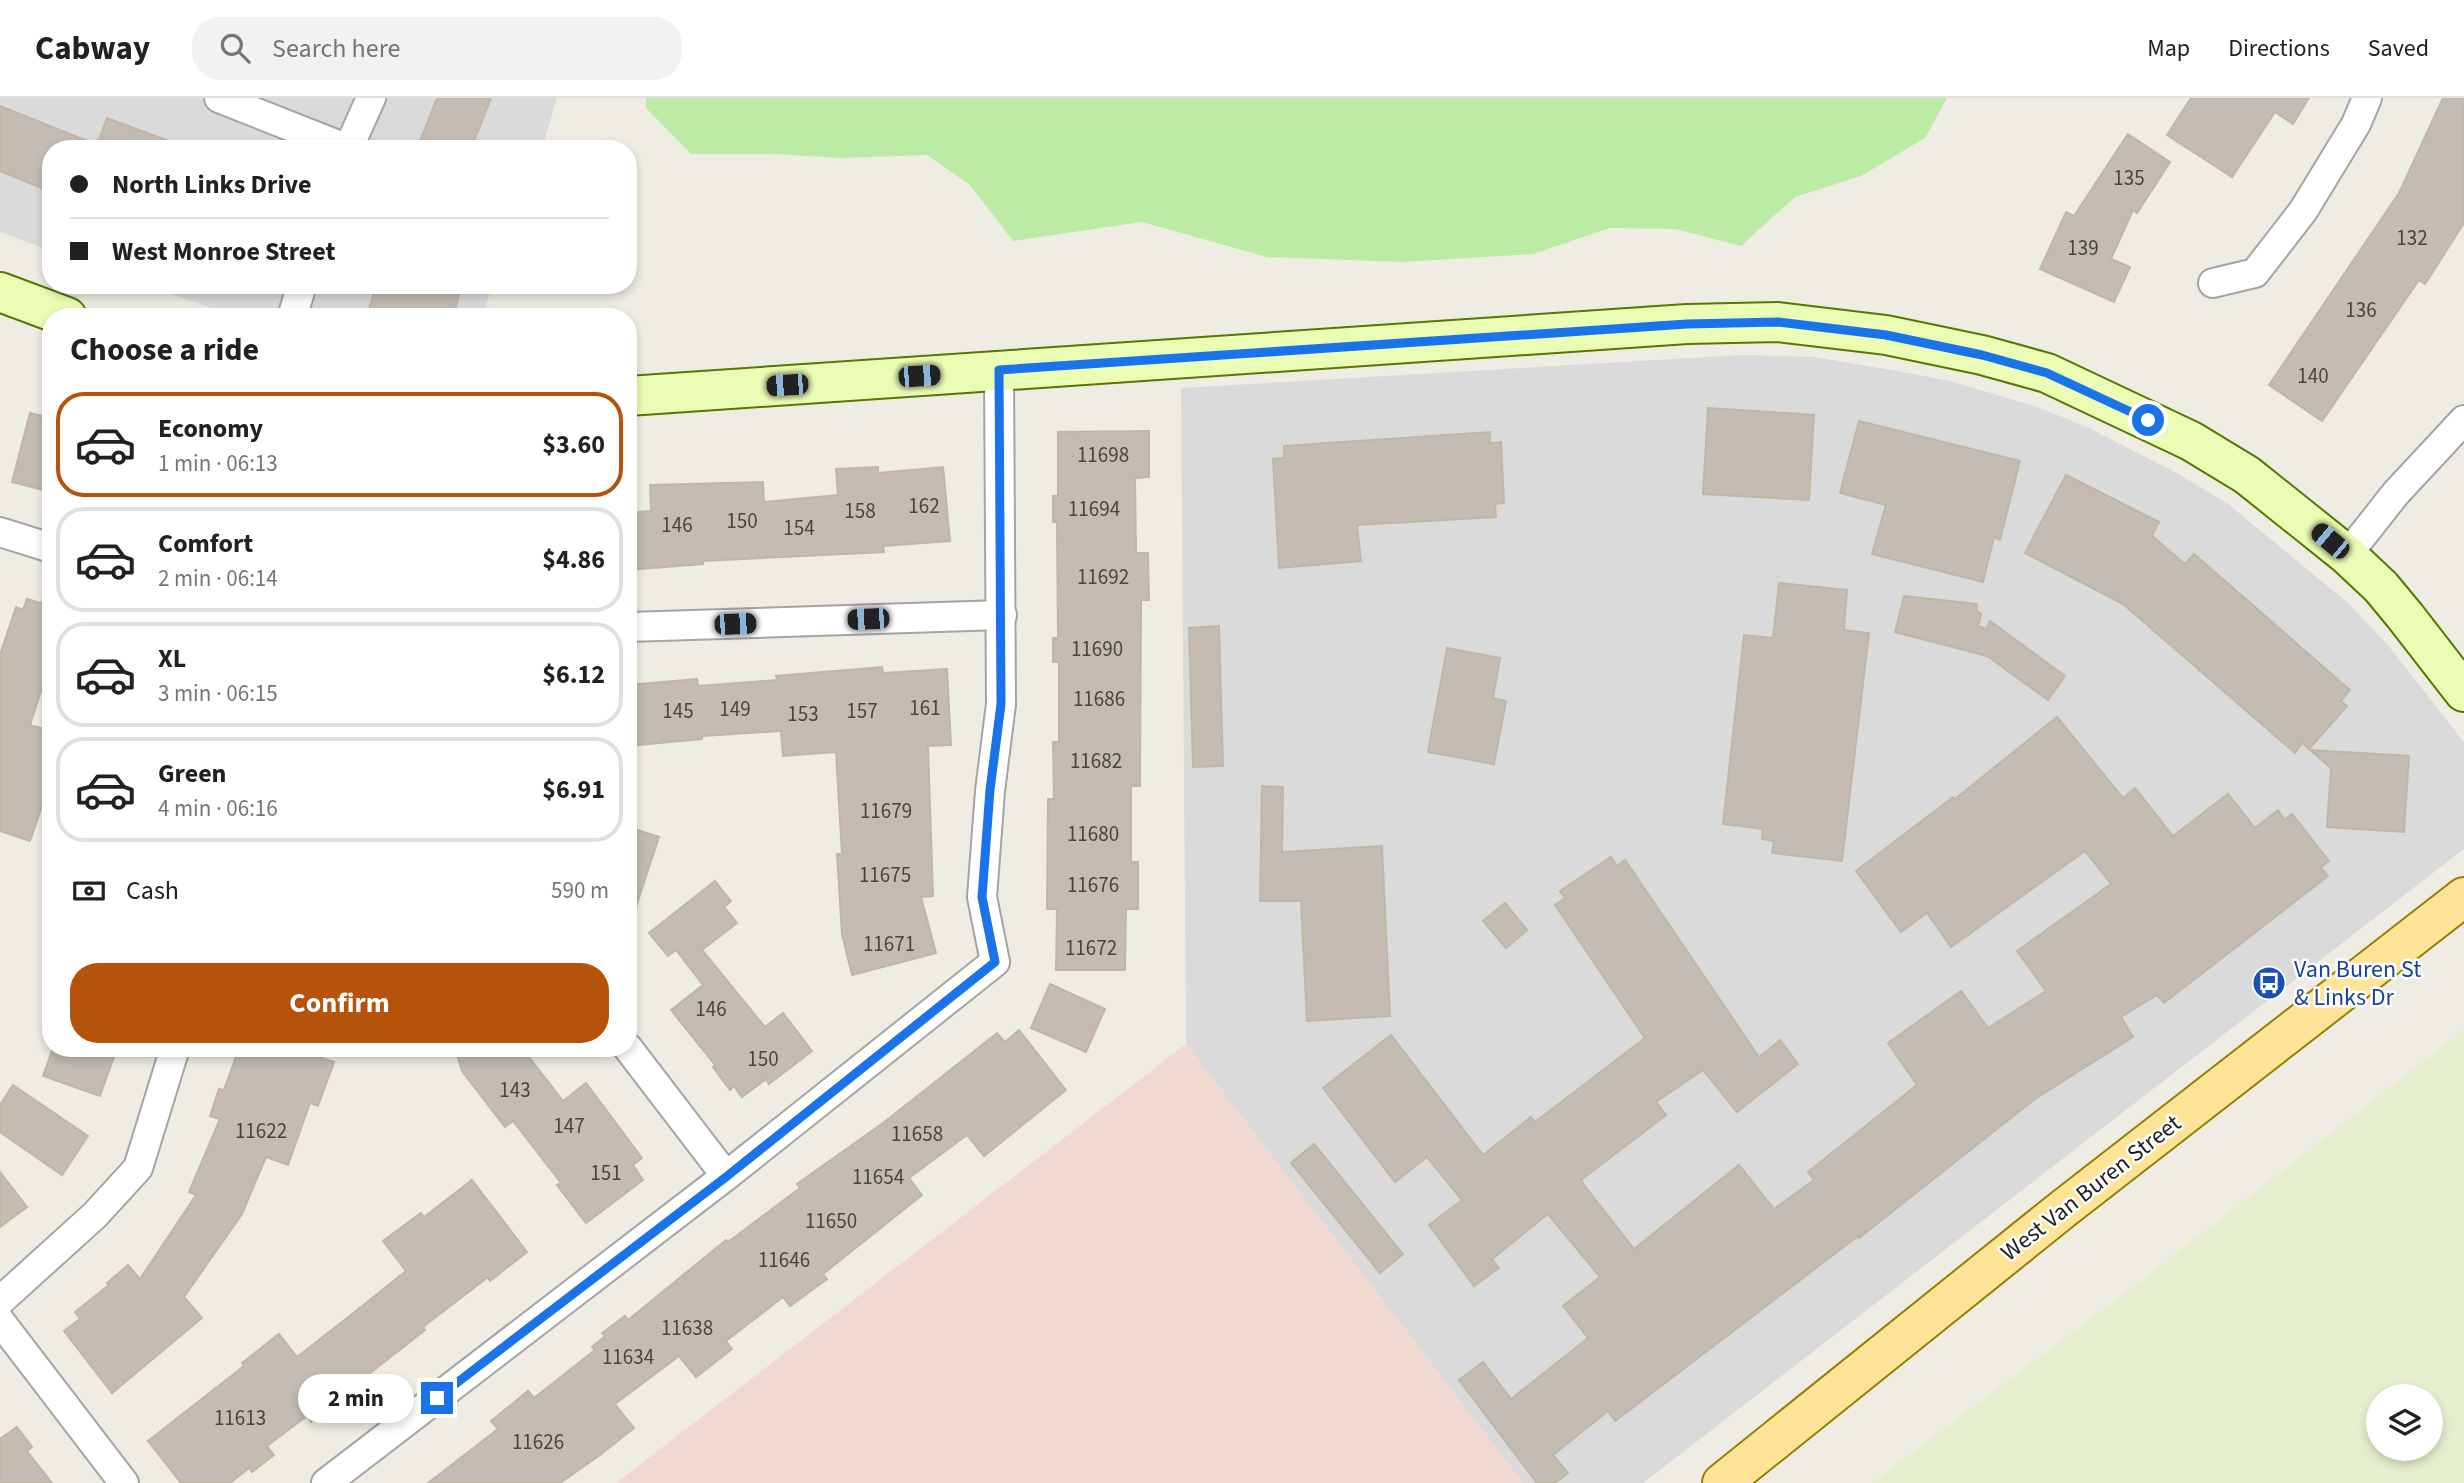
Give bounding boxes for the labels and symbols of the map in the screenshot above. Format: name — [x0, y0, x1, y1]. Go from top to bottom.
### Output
house number: 135 — [2113, 163, 2145, 193]
house number: 132 — [2396, 223, 2428, 253]
house number: 139 — [2067, 233, 2099, 263]
house number: 136 — [2345, 295, 2377, 325]
house number: 140 — [2297, 361, 2329, 391]
car — [898, 364, 941, 388]
car — [766, 373, 809, 397]
route start — [2132, 404, 2164, 436]
house number: 11698 — [1077, 440, 1129, 470]
house number: 162 — [908, 491, 940, 521]
house number: 11694 — [1068, 494, 1120, 524]
house number: 158 — [844, 496, 876, 526]
house number: 150 — [726, 506, 758, 536]
house number: 146 — [661, 510, 693, 540]
house number: 154 — [783, 513, 815, 543]
car — [2308, 519, 2353, 563]
house number: 11692 — [1077, 562, 1129, 592]
car — [847, 608, 890, 630]
car — [714, 613, 757, 635]
house number: 11690 — [1071, 634, 1123, 664]
house number: 11686 — [1073, 684, 1125, 714]
house number: 161 — [909, 693, 941, 723]
house number: 149 — [719, 694, 751, 724]
house number: 145 — [662, 696, 694, 726]
house number: 157 — [846, 696, 878, 726]
house number: 153 — [787, 699, 819, 729]
house number: 11682 — [1070, 746, 1122, 776]
house number: 11679 — [860, 796, 912, 826]
house number: 11680 — [1067, 819, 1119, 849]
house number: 11675 — [859, 860, 911, 890]
house number: 11676 — [1067, 870, 1119, 900]
house number: 11671 — [863, 929, 915, 959]
house number: 11672 — [1065, 933, 1117, 963]
place label: Van Buren St & Links Dr — [2294, 952, 2421, 1015]
bus stop icon: Van Buren St & Links Dr — [2250, 964, 2288, 1002]
house number: 146 — [695, 994, 727, 1024]
house number: 150 — [747, 1044, 779, 1074]
house number: 143 — [499, 1075, 531, 1105]
street label: West Van Buren Street — [1993, 1106, 2189, 1270]
house number: 147 — [553, 1111, 585, 1141]
house number: 11622 — [235, 1116, 287, 1146]
house number: 11658 — [891, 1119, 943, 1149]
house number: 151 — [590, 1158, 622, 1188]
house number: 11654 — [852, 1162, 904, 1192]
house number: 11650 — [805, 1206, 857, 1236]
house number: 11646 — [758, 1245, 810, 1275]
house number: 11638 — [661, 1313, 713, 1343]
house number: 11634 — [602, 1342, 654, 1372]
callout: 2 min — [297, 1374, 412, 1422]
route end — [421, 1382, 453, 1414]
house number: 11613 — [214, 1403, 266, 1433]
house number: 11626 — [512, 1427, 564, 1457]

